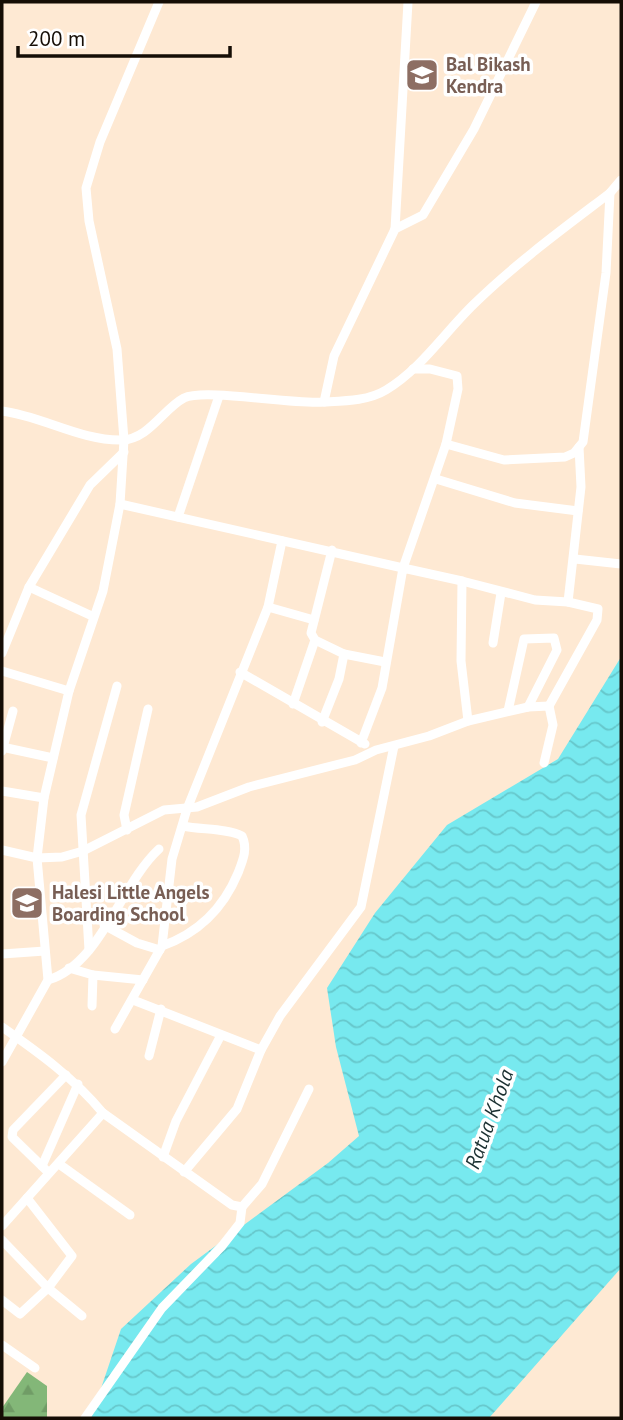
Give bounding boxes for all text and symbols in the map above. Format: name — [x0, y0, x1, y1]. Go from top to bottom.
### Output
scale bar — [18, 14, 229, 58]
text: 200 m — [28, 25, 85, 52]
place label: Bal Bikash Kendra — [446, 52, 531, 98]
school or university icon: Bal Bikash Kendra — [403, 56, 441, 94]
place label: Halesi Little Angels Boarding School — [52, 880, 210, 926]
school or university icon: Halesi Little Angels Boarding School — [8, 884, 46, 922]
water label: Ratua Khola — [459, 1065, 520, 1172]

